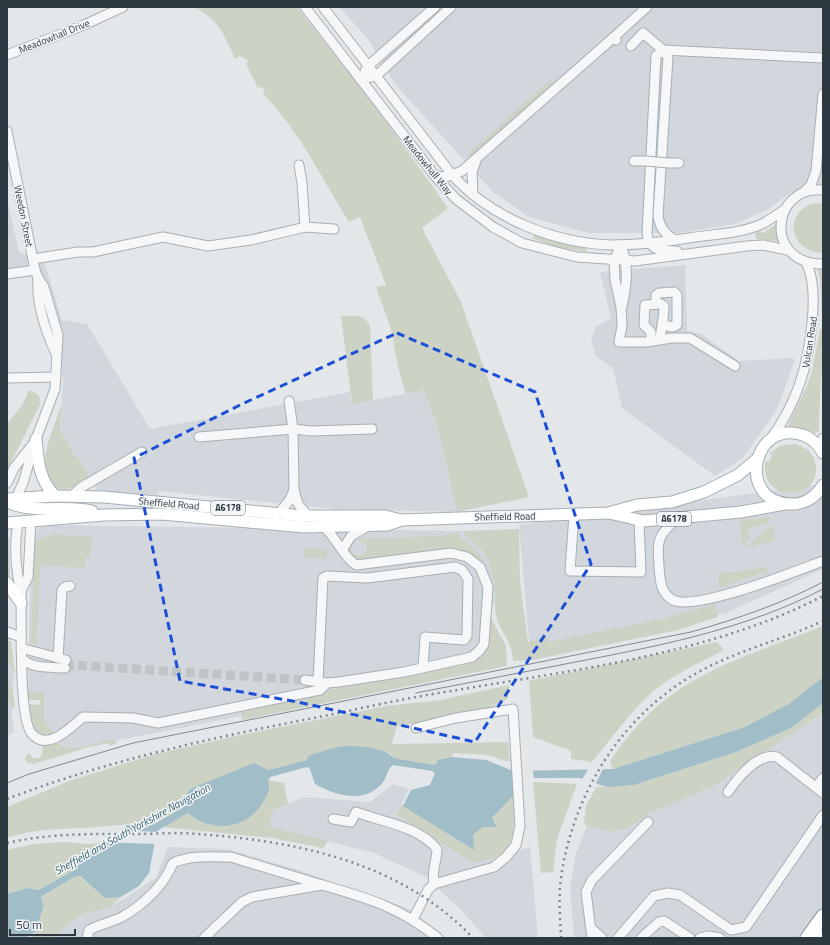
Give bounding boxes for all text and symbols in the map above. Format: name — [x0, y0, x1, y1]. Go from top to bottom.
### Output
street label: Meadowhall Drive — [16, 15, 92, 58]
street label: Meadowhall Way — [399, 133, 456, 198]
street label: Weedon Street — [10, 184, 37, 249]
street label: Vulcan Road — [798, 315, 821, 369]
street label: Sheffield Road — [138, 493, 200, 514]
road number: A6178 — [211, 501, 245, 515]
street label: Sheffield Road — [474, 508, 536, 525]
road number: A6178 — [657, 512, 691, 526]
water label: Sheffield and South Yorkshire Navigation — [51, 779, 213, 879]
scale bar — [10, 911, 75, 937]
text: 50 m — [16, 915, 42, 934]

